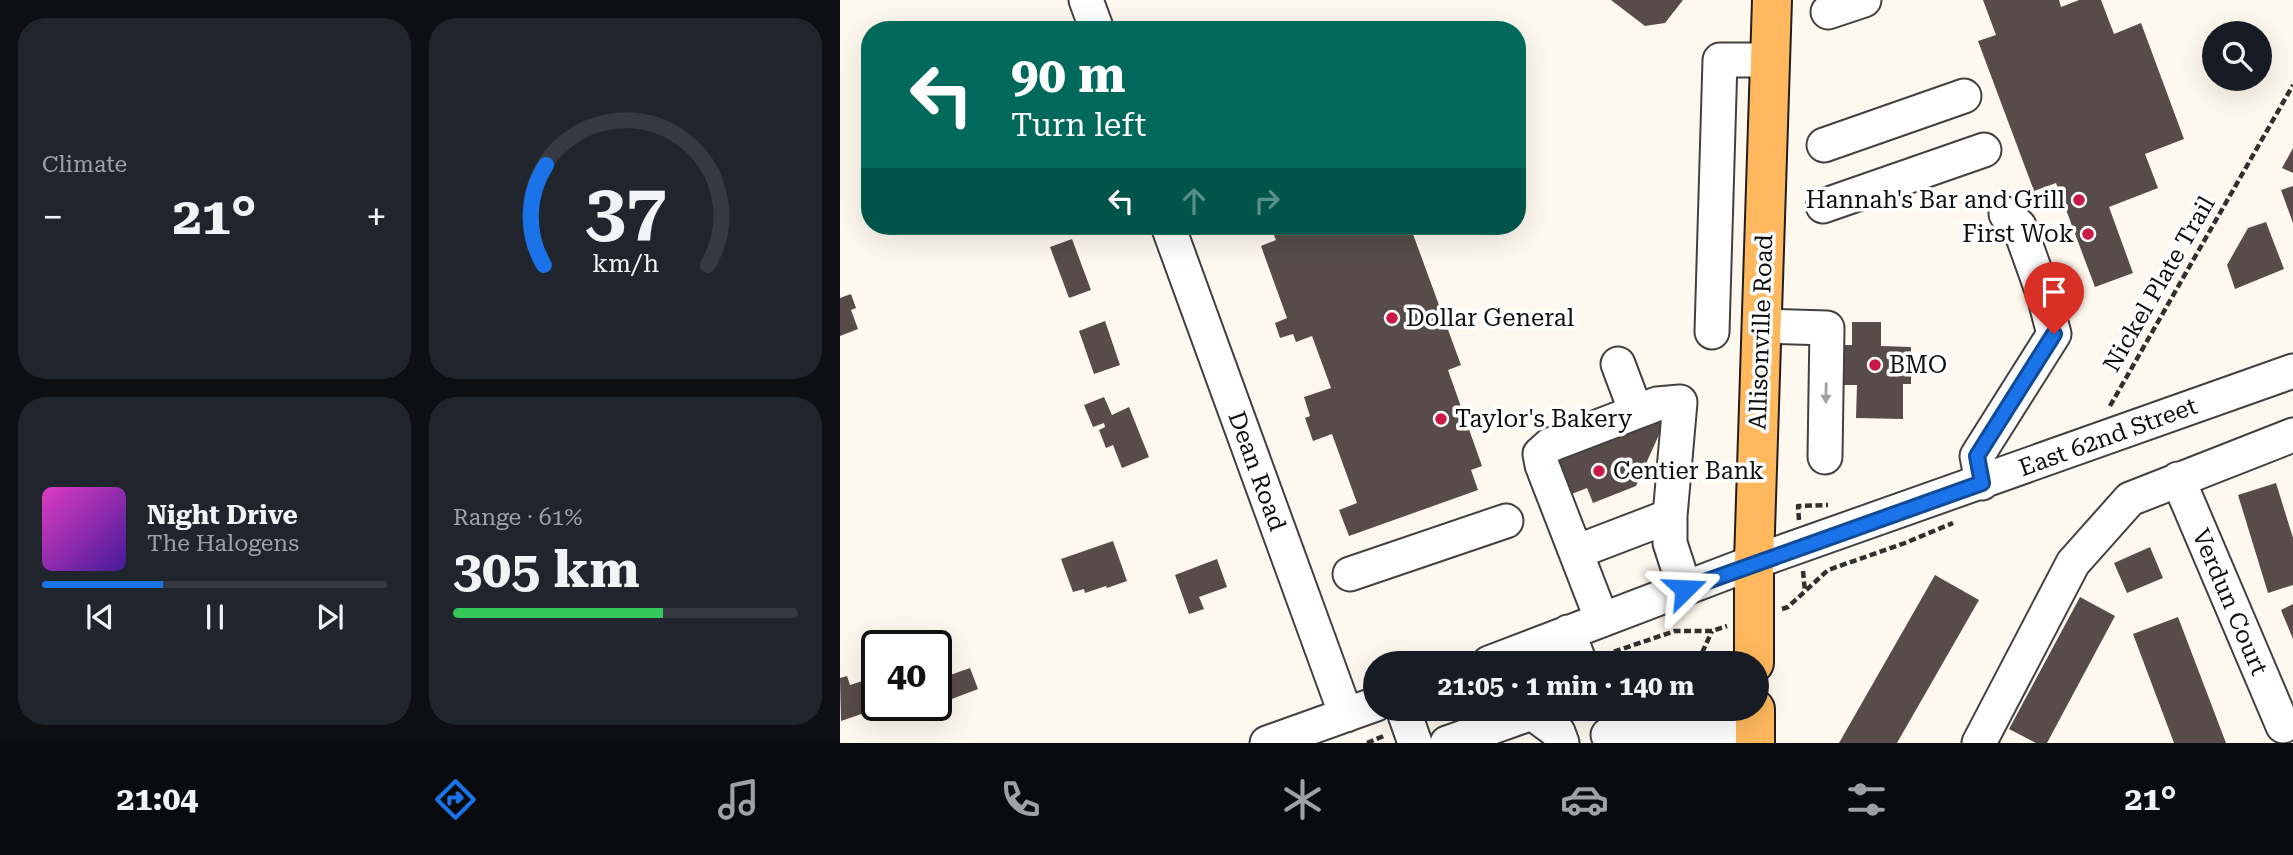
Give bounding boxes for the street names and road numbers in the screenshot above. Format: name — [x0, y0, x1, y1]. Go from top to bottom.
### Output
street label: Nickel Plate Trail — [2097, 191, 2221, 377]
street label: Allisonville Road — [1744, 234, 1778, 430]
street label: East 62nd Street — [2015, 392, 2201, 482]
street label: Dean Road — [1222, 407, 1292, 535]
street label: Verdun Court — [2187, 525, 2273, 679]

